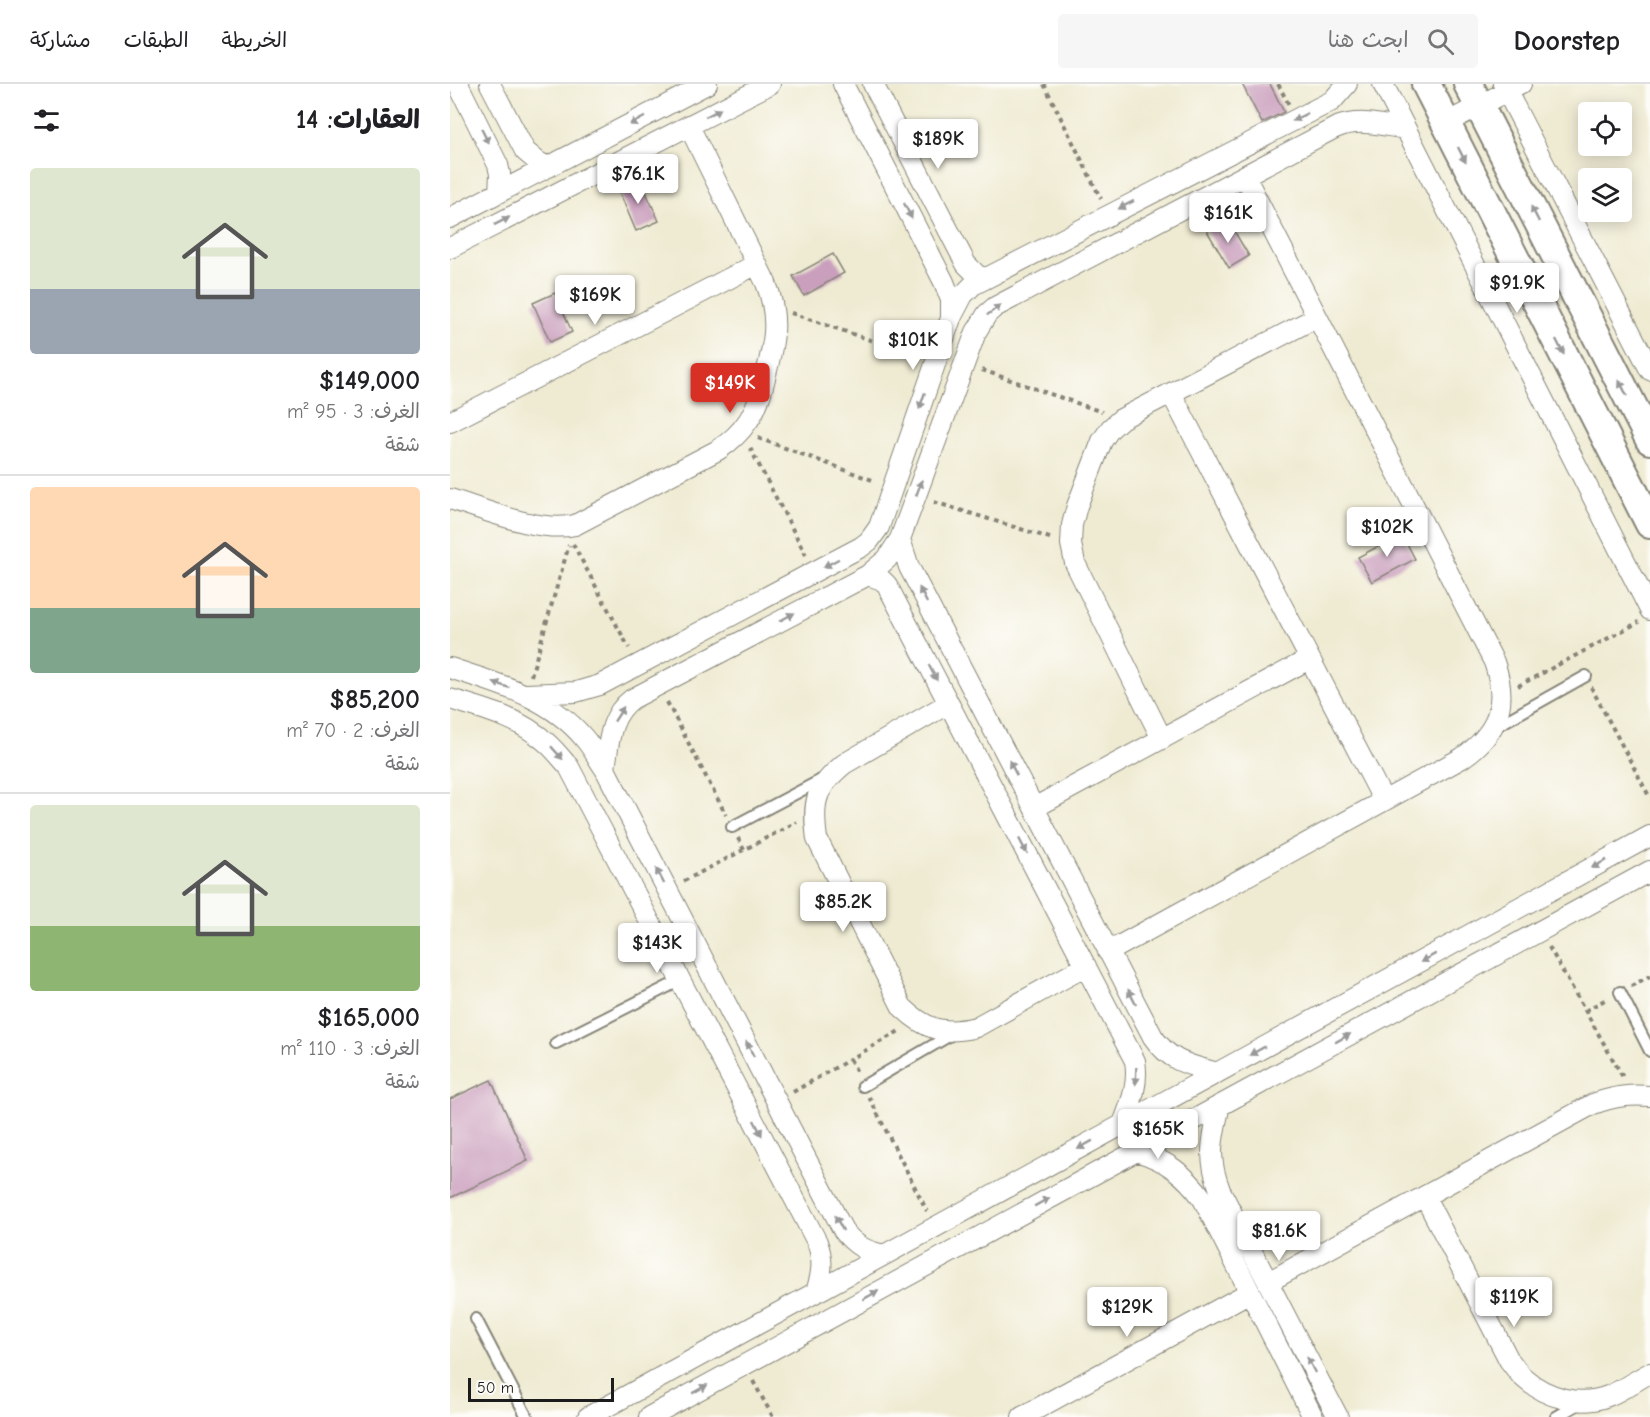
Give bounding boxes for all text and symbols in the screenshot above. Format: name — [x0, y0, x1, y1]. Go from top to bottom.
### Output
search box — [1058, 14, 1478, 68]
icon: search — [1424, 25, 1457, 58]
text: Doorstep — [1514, 25, 1620, 57]
text: ابحث هنا — [1328, 27, 1409, 53]
text: مشاركة — [30, 28, 91, 52]
text: الطبقات — [124, 28, 189, 52]
text: الخريطة — [222, 28, 287, 52]
map controls — [1578, 102, 1632, 222]
button: locate — [1578, 102, 1632, 156]
icon: filters — [30, 104, 63, 137]
text: العقارات: 14 — [296, 105, 420, 135]
one-way arrow — [705, 108, 722, 118]
one-way arrow — [1291, 113, 1308, 122]
one-way arrow — [628, 116, 645, 126]
pin: $189K — [896, 119, 980, 170]
text: $189K — [912, 127, 964, 150]
one-way arrow — [480, 128, 489, 145]
one-way arrow — [1457, 146, 1467, 163]
pin: $76.1K — [589, 154, 687, 205]
text: $76.1K — [611, 162, 665, 185]
button: layers — [1578, 168, 1632, 222]
pin: $161K — [1186, 193, 1270, 244]
one-way arrow — [1117, 201, 1134, 210]
text: $161K — [1203, 201, 1253, 224]
one-way arrow — [903, 202, 913, 219]
one-way arrow — [1530, 205, 1540, 223]
icon: home — [171, 207, 279, 315]
one-way arrow — [493, 217, 511, 227]
pin: $91.9K — [1468, 263, 1566, 314]
text: $91.9K — [1489, 271, 1545, 294]
pin: $169K — [553, 275, 637, 326]
text: $169K — [569, 283, 621, 306]
one-way arrow — [986, 304, 1002, 316]
pin: $101K — [871, 320, 955, 371]
text: $101K — [888, 328, 938, 351]
one-way arrow — [1555, 339, 1565, 356]
pin: $149K — [688, 363, 772, 414]
text: $149,000 — [319, 366, 420, 396]
text: $149K — [705, 371, 755, 394]
one-way arrow — [1619, 379, 1628, 396]
one-way arrow — [917, 392, 927, 410]
text: الغرف: 3 · 95 m² — [287, 400, 420, 423]
text: شقة — [385, 433, 420, 456]
one-way arrow — [915, 478, 925, 496]
pin: $102K — [1345, 507, 1429, 558]
text: $102K — [1361, 515, 1413, 538]
icon: home — [171, 526, 279, 634]
one-way arrow — [822, 558, 839, 568]
one-way arrow — [919, 586, 928, 603]
one-way arrow — [779, 612, 796, 622]
one-way arrow — [928, 665, 938, 682]
one-way arrow — [492, 680, 510, 689]
text: $85,200 — [330, 685, 420, 715]
one-way arrow — [614, 705, 625, 722]
text: الغرف: 2 · 70 m² — [286, 719, 420, 742]
one-way arrow — [550, 745, 563, 760]
text: شقة — [385, 752, 420, 775]
one-way arrow — [1008, 759, 1018, 776]
one-way arrow — [1018, 837, 1028, 854]
icon: home — [171, 844, 279, 952]
one-way arrow — [1590, 859, 1607, 869]
one-way arrow — [656, 867, 666, 885]
pin: $85.2K — [794, 882, 892, 933]
text: $85.2K — [814, 890, 872, 913]
pin: $143K — [615, 923, 699, 974]
text: $143K — [632, 931, 682, 954]
one-way arrow — [1419, 953, 1436, 963]
one-way arrow — [1127, 988, 1137, 1005]
text: $165,000 — [317, 1003, 420, 1033]
one-way arrow — [1334, 1033, 1351, 1043]
text: الغرف: 3 · 110 m² — [280, 1037, 420, 1060]
one-way arrow — [745, 1041, 755, 1058]
one-way arrow — [1248, 1046, 1265, 1056]
one-way arrow — [1131, 1067, 1140, 1086]
text: شقة — [385, 1070, 420, 1093]
pin: $165K — [1116, 1109, 1200, 1160]
text: $165K — [1132, 1117, 1184, 1140]
one-way arrow — [753, 1119, 762, 1136]
one-way arrow — [1077, 1140, 1094, 1150]
one-way arrow — [1034, 1197, 1051, 1207]
pin: $81.6K — [1230, 1211, 1328, 1262]
one-way arrow — [834, 1214, 844, 1231]
text: $81.6K — [1251, 1219, 1307, 1242]
pin: $119K — [1472, 1277, 1556, 1328]
text: $119K — [1489, 1285, 1539, 1308]
pin: $129K — [1085, 1287, 1169, 1338]
one-way arrow — [863, 1290, 880, 1300]
text: $129K — [1101, 1295, 1153, 1318]
one-way arrow — [1306, 1356, 1316, 1373]
scale bar — [468, 1375, 614, 1402]
text: 50 m — [477, 1379, 514, 1397]
one-way arrow — [692, 1384, 709, 1394]

